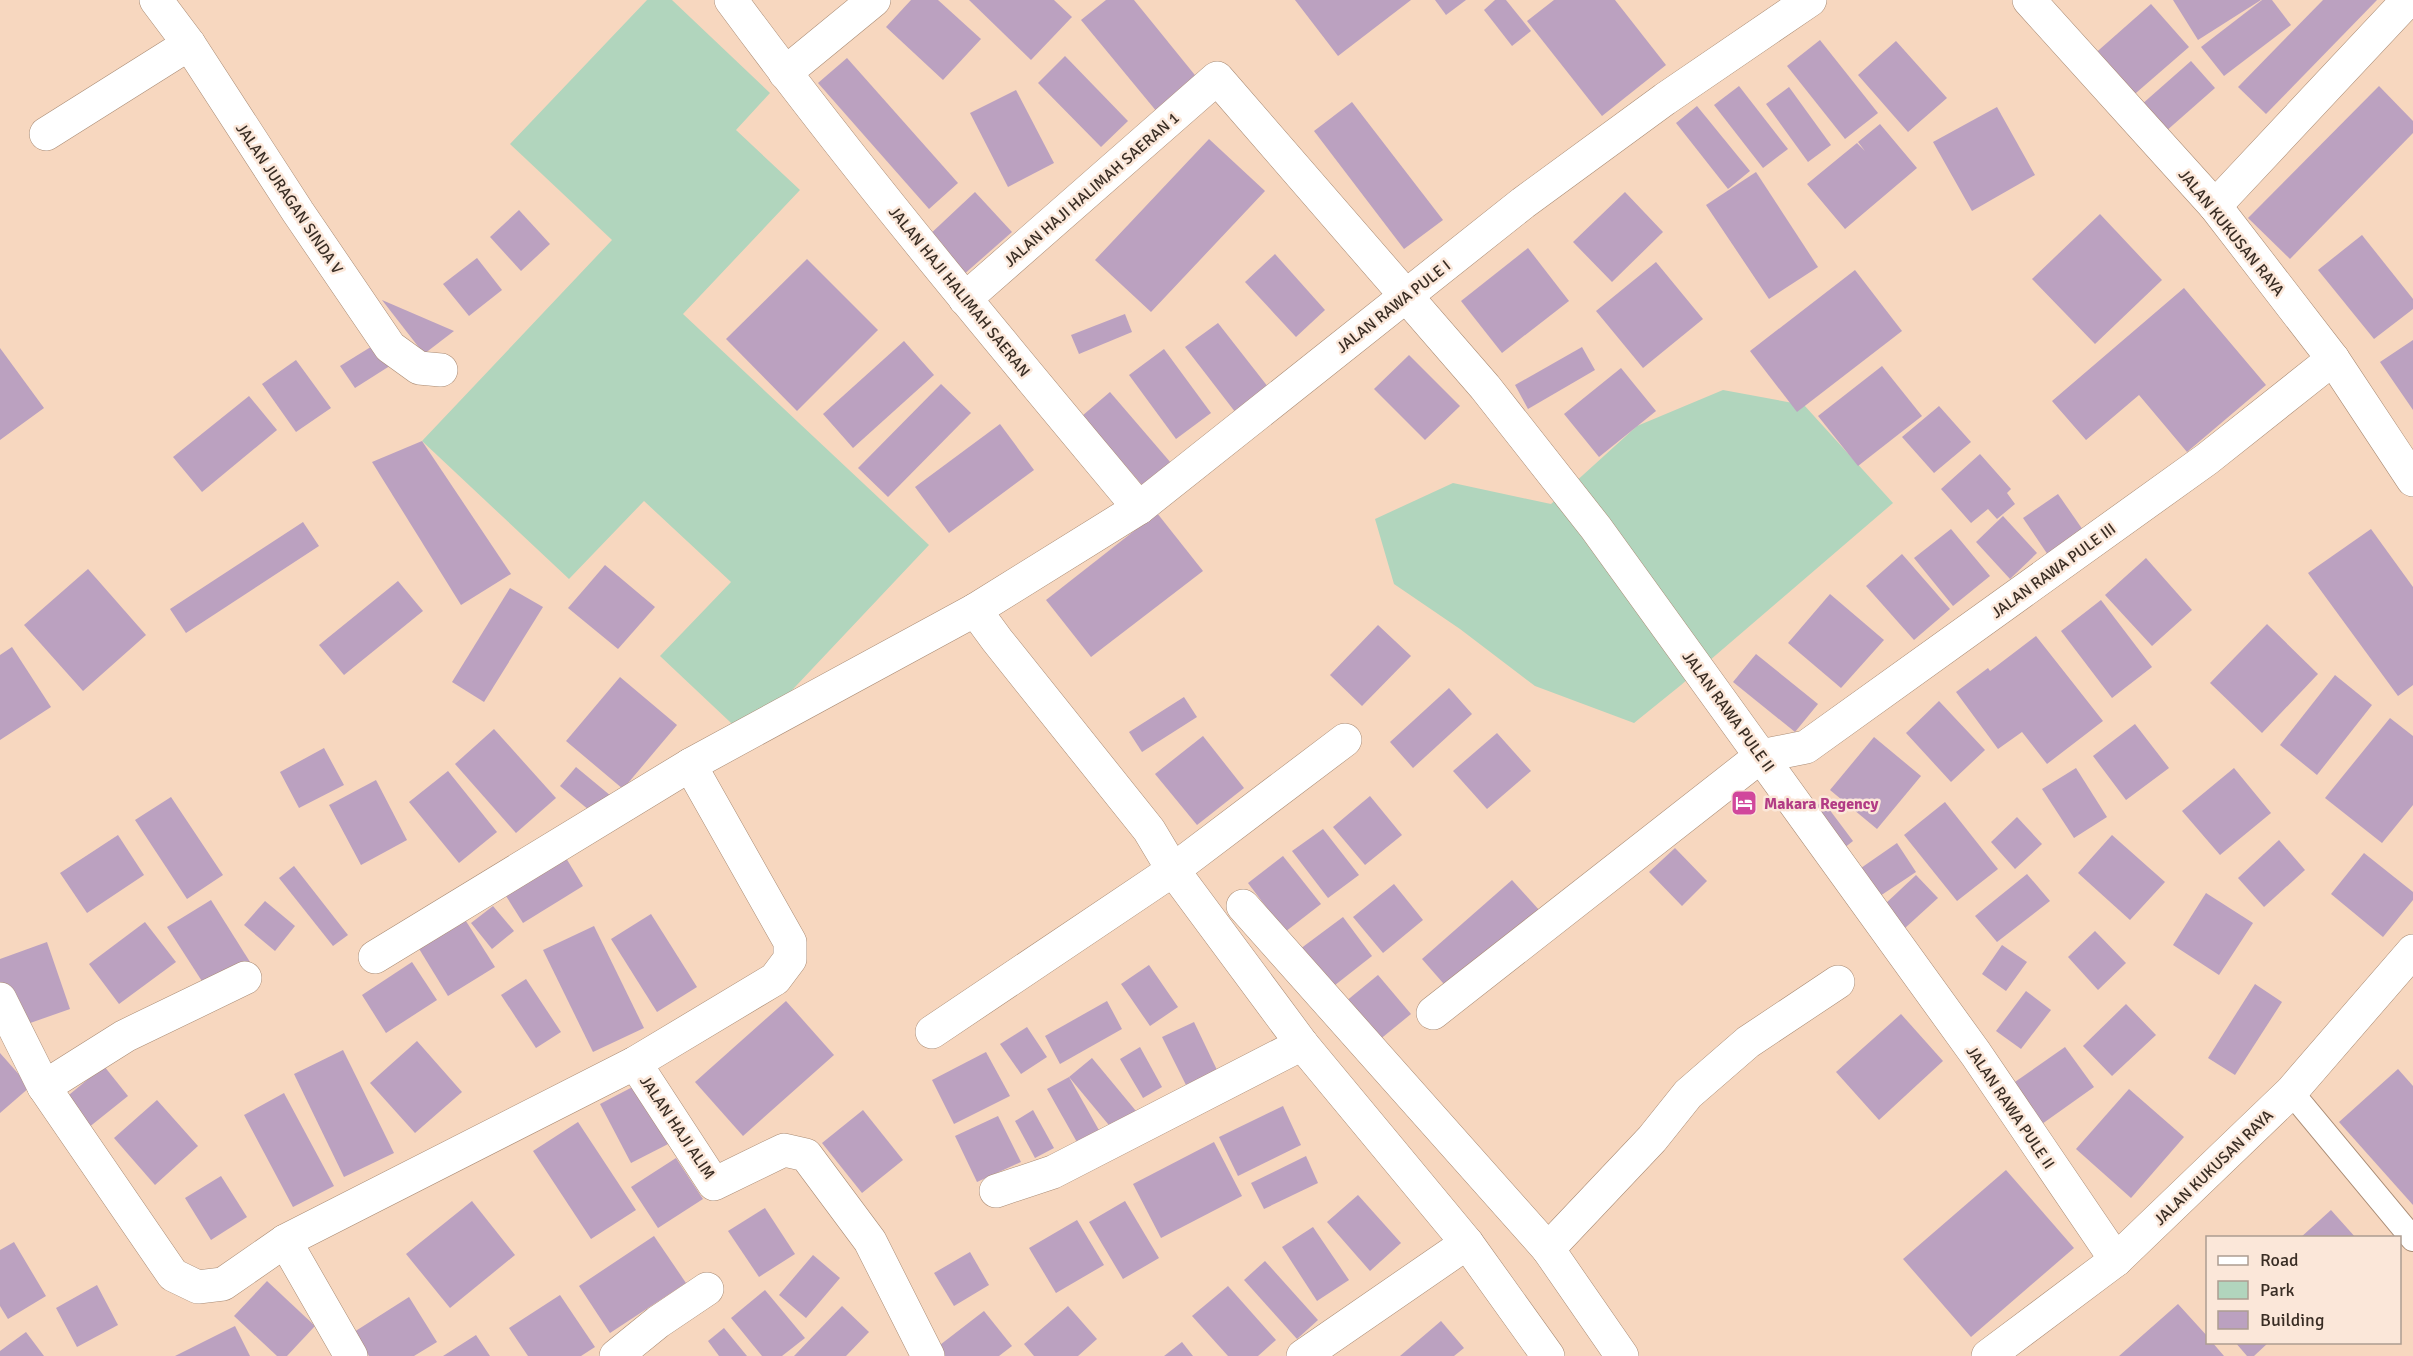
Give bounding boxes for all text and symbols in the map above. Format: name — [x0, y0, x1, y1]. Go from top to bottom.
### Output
street label: JALAN HAJI HALIMAH SAERAN 1 — [1000, 108, 1183, 271]
street label: JALAN JURAGAN SINDA V — [231, 119, 347, 278]
street label: JALAN KUKUSAN RAYA — [2174, 165, 2289, 300]
street label: JALAN HAJI HALIMAH SAERAN — [884, 202, 1034, 381]
street label: JALAN RAWA PULE I — [1332, 256, 1455, 358]
street label: JALAN RAWA PULE III — [1987, 519, 2120, 623]
street label: JALAN RAWA PULE II — [1678, 647, 1779, 776]
hotel icon: Makara Regency — [1729, 788, 1759, 818]
place label: Makara Regency — [1764, 794, 1878, 814]
street label: JALAN RAWA PULE II — [1962, 1042, 2059, 1173]
street label: JALAN HAJI ALIM — [635, 1072, 719, 1183]
street label: JALAN KUKUSAN RAYA — [2150, 1106, 2278, 1230]
legend — [2206, 1236, 2401, 1344]
text: Road — [2260, 1249, 2299, 1271]
text: Park — [2260, 1279, 2295, 1301]
text: Building — [2260, 1309, 2324, 1331]

